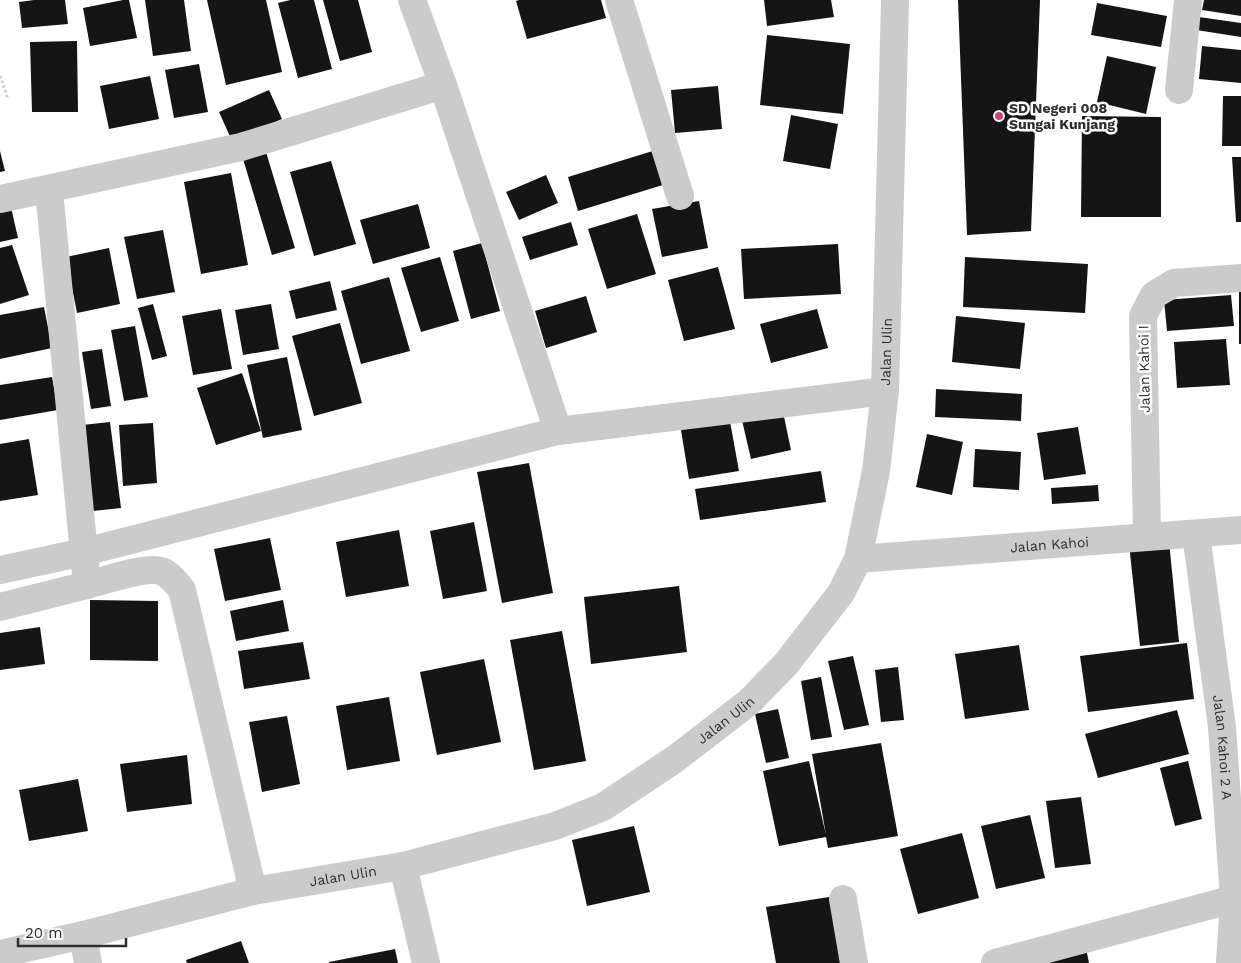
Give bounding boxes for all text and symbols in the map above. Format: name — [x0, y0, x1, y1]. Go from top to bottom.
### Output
place label: SD Negeri 008 Sungai Kunjang — [1009, 100, 1115, 132]
marker: SD Negeri 008 Sungai Kunjang — [993, 110, 1005, 122]
street label: Jalan Ulin — [877, 318, 895, 386]
street label: Jalan Kahoi I — [1135, 325, 1153, 413]
street label: Jalan Kahoi — [1009, 534, 1089, 555]
street label: Jalan Ulin — [694, 693, 758, 747]
street label: Jalan Kahoi 2 A — [1210, 694, 1235, 800]
street label: Jalan Ulin — [308, 863, 378, 889]
scale bar — [18, 916, 125, 948]
text: 20 m — [25, 924, 63, 942]

